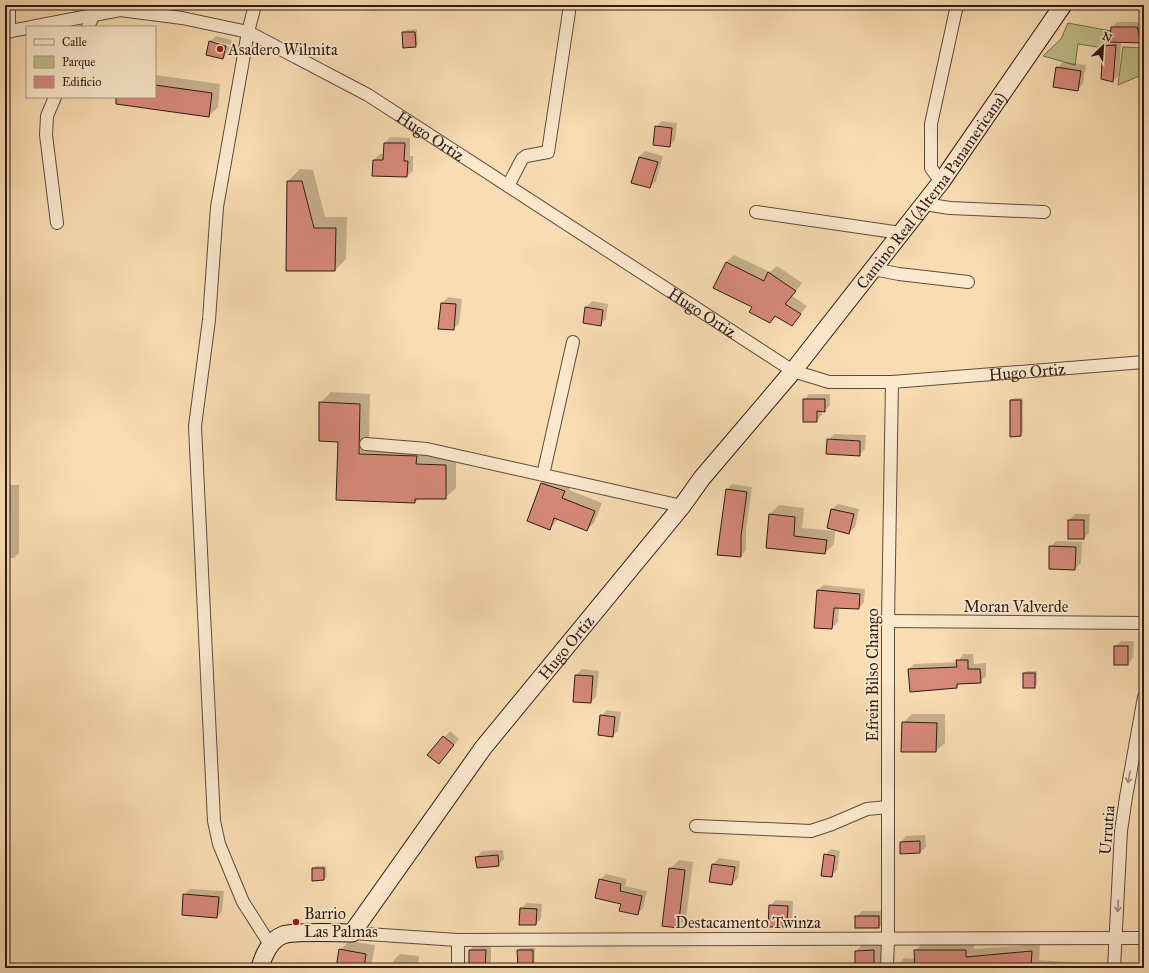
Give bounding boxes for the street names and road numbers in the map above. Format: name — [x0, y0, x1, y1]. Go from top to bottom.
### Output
street label: Camino Real (Alterna Panamericana) — [852, 88, 1010, 292]
street label: Hugo Ortiz — [393, 107, 469, 165]
street label: Hugo Ortiz — [665, 283, 740, 342]
street label: Hugo Ortiz — [988, 359, 1067, 384]
street label: Moran Valverde — [964, 597, 1069, 616]
street label: Efrein Bilso Chango — [863, 608, 883, 742]
street label: Hugo Ortiz — [534, 611, 598, 683]
street label: Urrutia — [1095, 804, 1119, 856]
street label: Destacamento Twinza — [675, 913, 821, 932]

